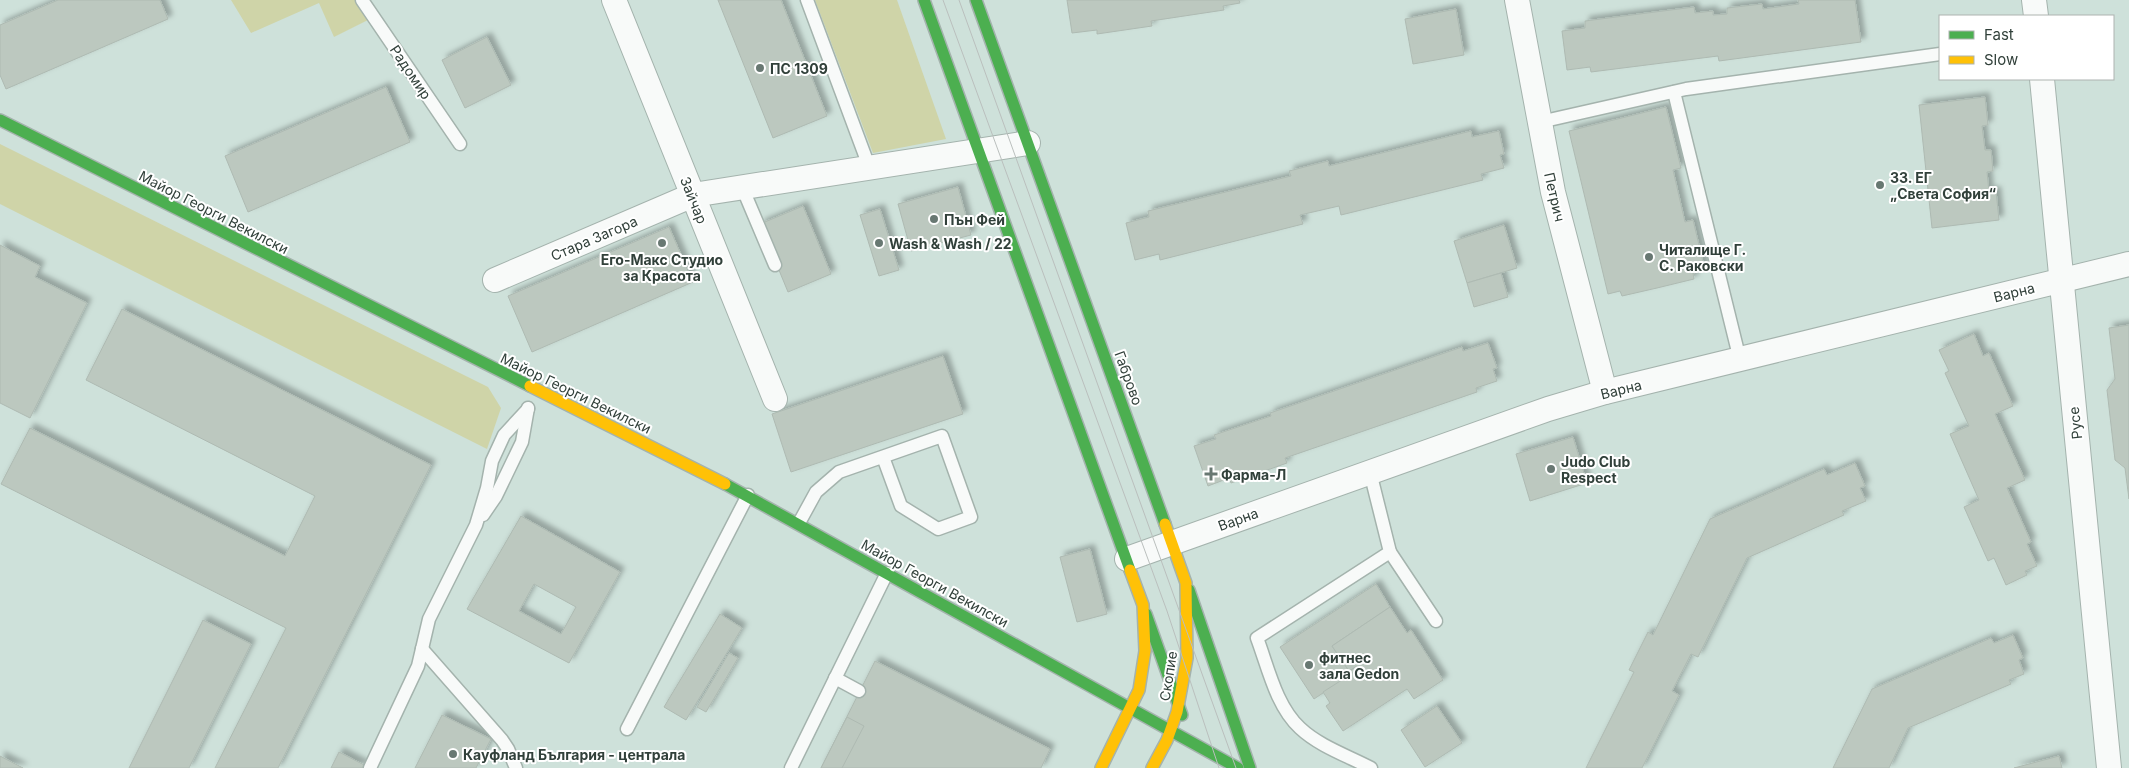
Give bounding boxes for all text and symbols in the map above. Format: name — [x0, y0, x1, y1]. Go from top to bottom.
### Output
legend — [1939, 15, 2114, 80]
text: Fast — [1984, 25, 2014, 44]
street label: Радомир — [387, 42, 435, 102]
text: Slow — [1984, 50, 2018, 69]
place label: ПС 1309 — [770, 60, 828, 77]
marker: ПС 1309 — [754, 62, 766, 74]
street label: Майор Георги Векилски — [136, 167, 292, 257]
place label: 33. ЕГ „Света София“ — [1890, 169, 1996, 202]
street label: Петрич — [1541, 171, 1569, 223]
street label: Зайчар — [677, 174, 711, 226]
marker: 33. ЕГ „Света София“ — [1874, 179, 1886, 191]
place label: Пън Фей — [944, 211, 1005, 228]
street label: Стара Загора — [548, 212, 640, 264]
marker: Пън Фей — [928, 213, 940, 225]
place label: Wash & Wash / 22 — [889, 235, 1012, 252]
marker: Eго-Макс Студио за Красота — [656, 237, 668, 249]
marker: Wash & Wash / 22 — [873, 237, 885, 249]
place label: Читалище Г. С. Раковски — [1659, 241, 1746, 274]
place label: Eго-Макс Студио за Красота — [601, 251, 724, 284]
marker: Читалище Г. С. Раковски — [1643, 251, 1655, 263]
street label: Варна — [1992, 279, 2036, 305]
street label: Майор Георги Векилски — [498, 349, 654, 437]
street label: Габрово — [1111, 349, 1147, 407]
street label: Варна — [1599, 376, 1643, 402]
street label: Русе — [2065, 406, 2085, 440]
place label: Judo Club Respect — [1561, 453, 1630, 486]
marker: Judo Club Respect — [1545, 463, 1557, 475]
place label: Фарма-Л — [1221, 466, 1286, 483]
marker: Фарма-Л — [1205, 468, 1217, 480]
street label: Варна — [1215, 504, 1261, 534]
street label: Майор Георги Векилски — [859, 535, 1011, 631]
place label: фитнес зала Gedon — [1319, 649, 1399, 682]
street label: Скопие — [1156, 650, 1180, 702]
marker: фитнес зала Gedon — [1303, 659, 1315, 671]
place label: Кауфланд България - централа — [463, 746, 685, 763]
marker: Кауфланд България - централа — [447, 748, 459, 760]

